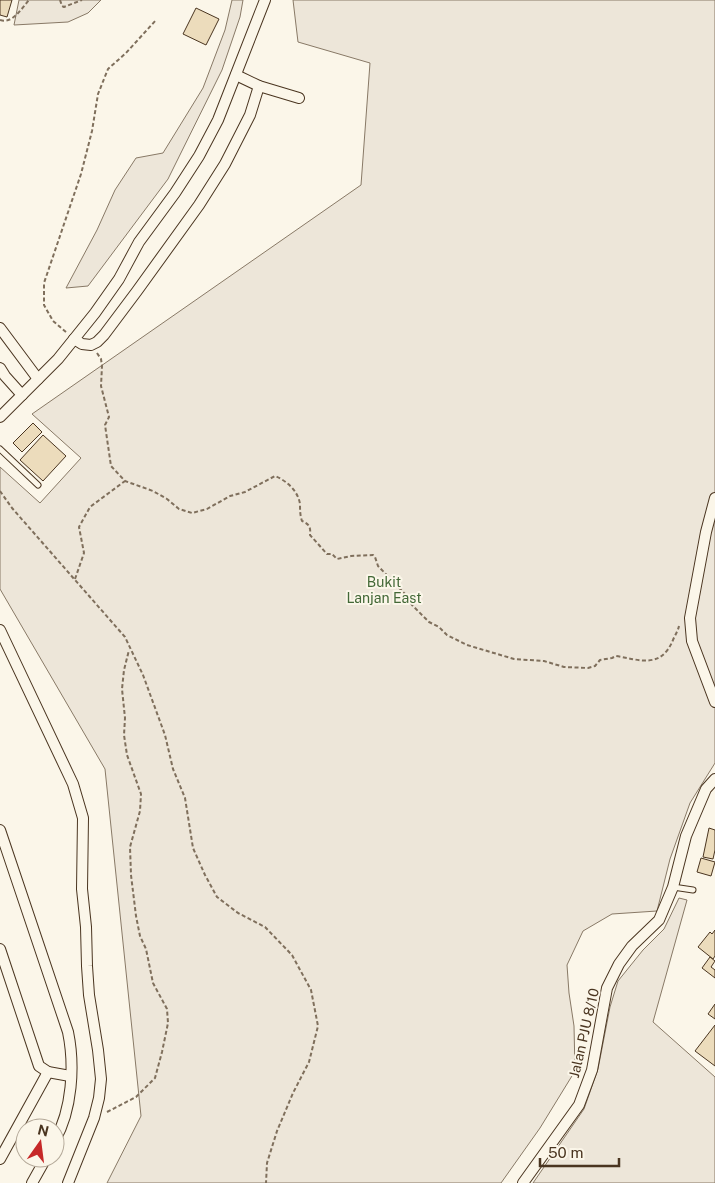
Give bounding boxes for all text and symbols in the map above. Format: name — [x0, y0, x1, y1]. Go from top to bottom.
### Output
park label: Bukit Lanjan East — [346, 574, 422, 606]
street label: Jalan PJU 8/10 — [566, 987, 602, 1079]
north arrow — [15, 1118, 65, 1168]
text: N — [36, 1121, 50, 1139]
scale bar — [540, 1136, 619, 1168]
text: 50 m — [548, 1144, 583, 1161]

